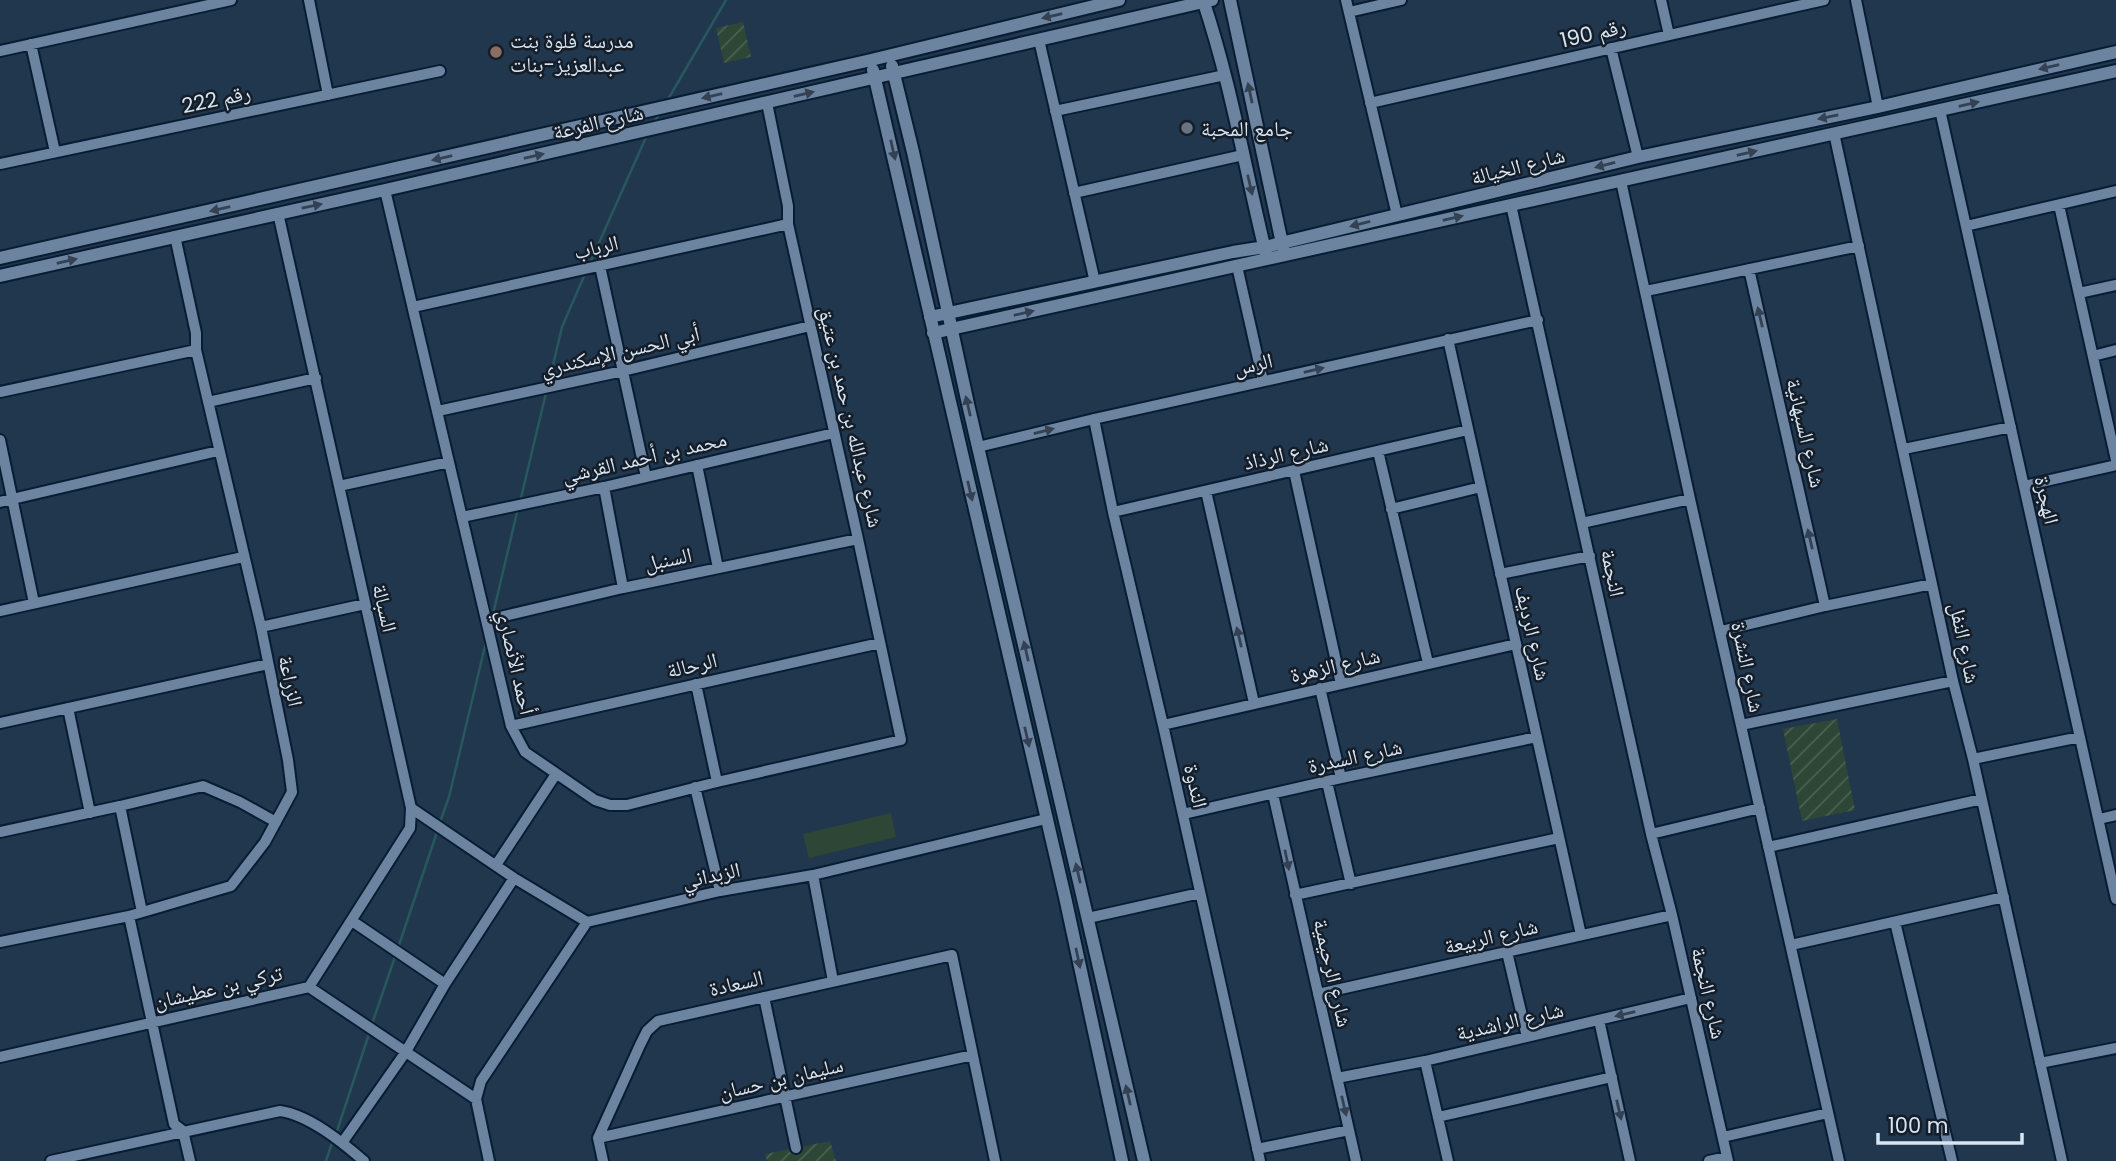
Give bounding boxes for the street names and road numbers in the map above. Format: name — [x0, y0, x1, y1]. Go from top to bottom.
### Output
street label: رقم 190 — [1557, 11, 1629, 55]
street label: رقم 222 — [179, 78, 253, 120]
street label: شارع الفرعة — [550, 98, 646, 146]
street label: شارع الخيالة — [1468, 140, 1568, 192]
street label: الرباب — [571, 228, 621, 266]
street label: شارع عبدالله بن حمد بن عتيق — [811, 304, 891, 530]
street label: أبي الحسن الإسكندري — [538, 319, 703, 386]
street label: الرس — [1231, 345, 1275, 383]
street label: شارع السبهانية — [1779, 376, 1833, 490]
street label: محمد بن أحمد القرشي — [559, 424, 730, 492]
street label: شارع الرذاذ — [1241, 429, 1331, 477]
street label: الهجرة — [2027, 473, 2067, 527]
street label: السنبل — [641, 540, 695, 578]
street label: النجمة — [1594, 547, 1632, 599]
street label: السبالة — [365, 581, 405, 635]
street label: شارع الرديف — [1508, 583, 1558, 683]
street label: شارع النفل — [1942, 600, 1988, 686]
street label: أحمد الأنصاري — [488, 607, 542, 718]
street label: شارع النشرة — [1724, 619, 1772, 715]
street label: شارع الزهرة — [1287, 641, 1383, 689]
street label: الرحالة — [664, 645, 720, 685]
street label: الزراعة — [272, 653, 310, 709]
street label: شارع السدرة — [1305, 732, 1405, 780]
street label: الندوة — [1177, 761, 1215, 811]
street label: الزبداني — [679, 855, 743, 898]
street label: شارع الربيعة — [1441, 911, 1541, 961]
street label: شارع الرحيمية — [1306, 916, 1360, 1030]
street label: شارع النجمة — [1684, 944, 1734, 1042]
street label: تركي بن عطيشان — [151, 958, 286, 1018]
street label: السعادة — [706, 963, 766, 1003]
street label: شارع الراشدية — [1454, 995, 1566, 1047]
street label: سليمان بن حسان — [716, 1050, 846, 1106]

